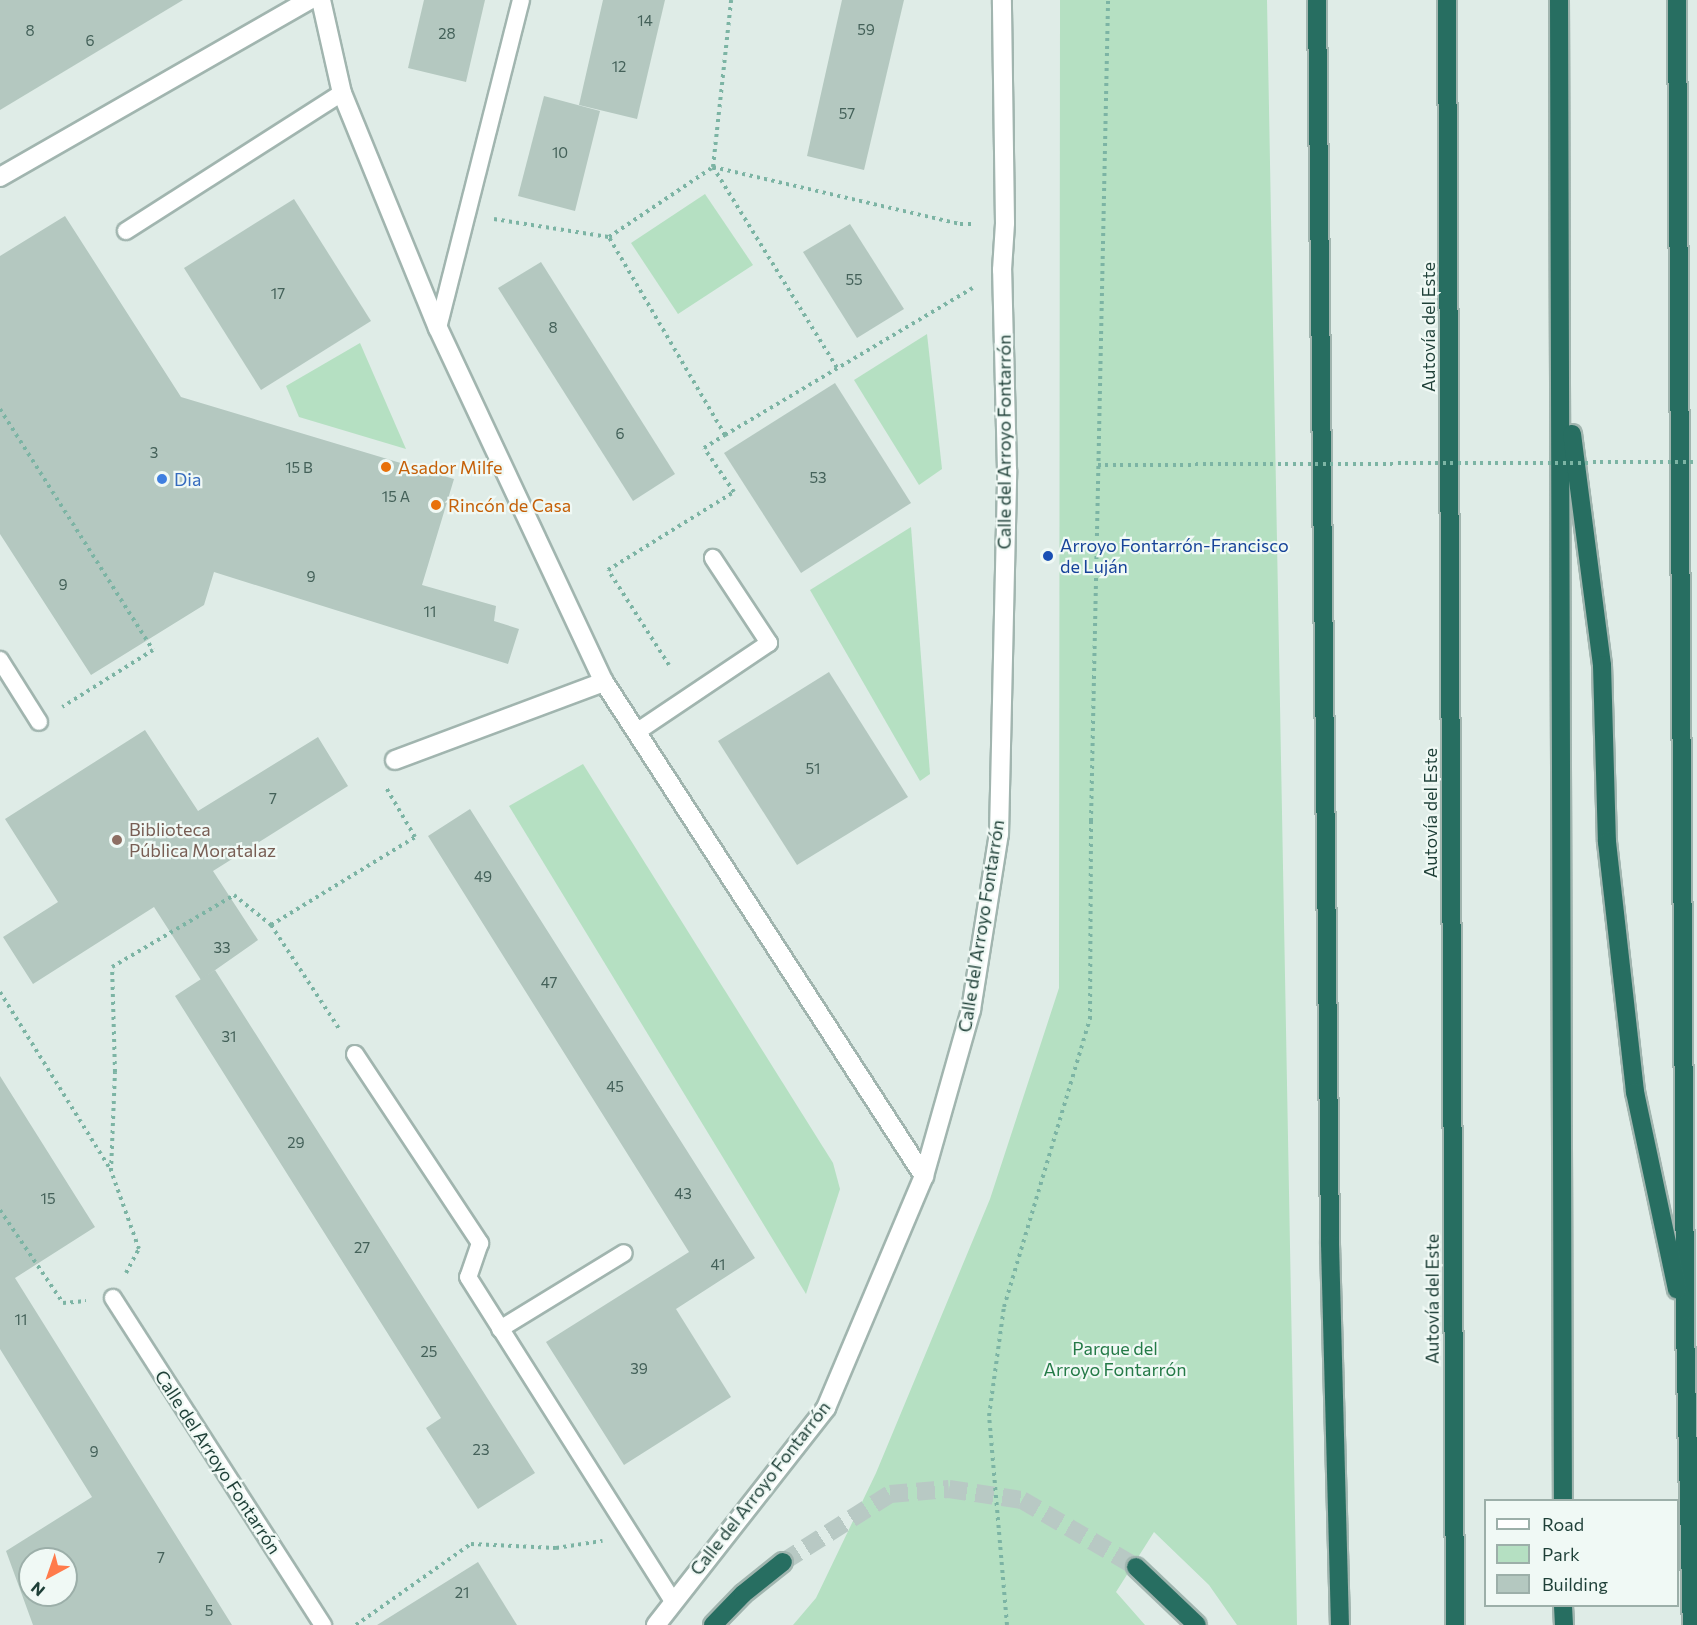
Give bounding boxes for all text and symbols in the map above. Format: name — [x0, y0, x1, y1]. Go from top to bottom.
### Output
house number: 14 — [637, 12, 653, 30]
house number: 59 — [857, 21, 875, 39]
house number: 8 — [25, 22, 35, 40]
house number: 28 — [438, 25, 456, 43]
house number: 6 — [85, 32, 95, 50]
house number: 12 — [612, 58, 626, 76]
house number: 57 — [839, 105, 855, 123]
house number: 10 — [552, 144, 568, 162]
street label: Autovía del Este — [1417, 262, 1439, 392]
house number: 55 — [845, 271, 863, 289]
house number: 17 — [271, 285, 285, 303]
house number: 8 — [548, 319, 558, 337]
street label: Calle del Arroyo Fontarrón — [993, 335, 1015, 549]
house number: 6 — [615, 425, 625, 443]
house number: 3 — [150, 444, 158, 462]
place label: Asador Milfe — [398, 456, 502, 478]
house number: 15 B — [285, 459, 313, 477]
marker: Asador Milfe — [379, 460, 393, 474]
place label: Dia — [174, 468, 201, 490]
house number: 53 — [809, 469, 827, 487]
marker: Dia — [155, 472, 169, 486]
house number: 15 A — [382, 488, 410, 506]
place label: Rincón de Casa — [448, 494, 571, 516]
marker: Rincón de Casa — [429, 498, 443, 512]
place label: Arroyo Fontarrón-Francisco de Luján — [1060, 535, 1289, 578]
marker: Arroyo Fontarrón-Francisco de Luján — [1041, 549, 1055, 563]
house number: 9 — [306, 568, 316, 586]
house number: 9 — [58, 576, 68, 594]
house number: 11 — [424, 603, 436, 621]
street label: Autovía del Este — [1419, 748, 1441, 878]
house number: 51 — [805, 760, 821, 778]
house number: 7 — [269, 790, 277, 808]
street label: Calle del Arroyo Fontarrón — [954, 818, 1008, 1034]
place label: Biblioteca Pública Moratalaz — [129, 819, 276, 862]
marker: Biblioteca Pública Moratalaz — [110, 833, 124, 847]
house number: 49 — [474, 868, 492, 886]
house number: 33 — [213, 939, 231, 957]
house number: 47 — [541, 974, 557, 992]
house number: 31 — [222, 1028, 236, 1046]
house number: 45 — [606, 1078, 624, 1096]
house number: 29 — [287, 1134, 305, 1152]
house number: 43 — [674, 1185, 692, 1203]
house number: 15 — [40, 1190, 56, 1208]
street label: Autovía del Este — [1421, 1234, 1443, 1364]
house number: 27 — [354, 1239, 370, 1257]
house number: 41 — [711, 1256, 725, 1274]
house number: 11 — [15, 1311, 27, 1329]
park label: Parque del Arroyo Fontarrón — [1043, 1338, 1187, 1380]
house number: 25 — [421, 1343, 437, 1361]
house number: 39 — [630, 1360, 648, 1378]
street label: Calle del Arroyo Fontarrón — [150, 1366, 286, 1558]
street label: Calle del Arroyo Fontarrón — [685, 1397, 835, 1579]
house number: 23 — [473, 1441, 489, 1459]
house number: 9 — [89, 1443, 99, 1461]
legend — [1484, 1499, 1679, 1607]
text: Road — [1542, 1513, 1584, 1535]
text: Park — [1542, 1543, 1580, 1565]
north arrow — [18, 1547, 78, 1607]
house number: 7 — [157, 1549, 165, 1567]
text: Building — [1542, 1573, 1608, 1595]
text: N — [27, 1579, 48, 1601]
house number: 21 — [455, 1584, 469, 1602]
house number: 5 — [205, 1602, 213, 1620]

